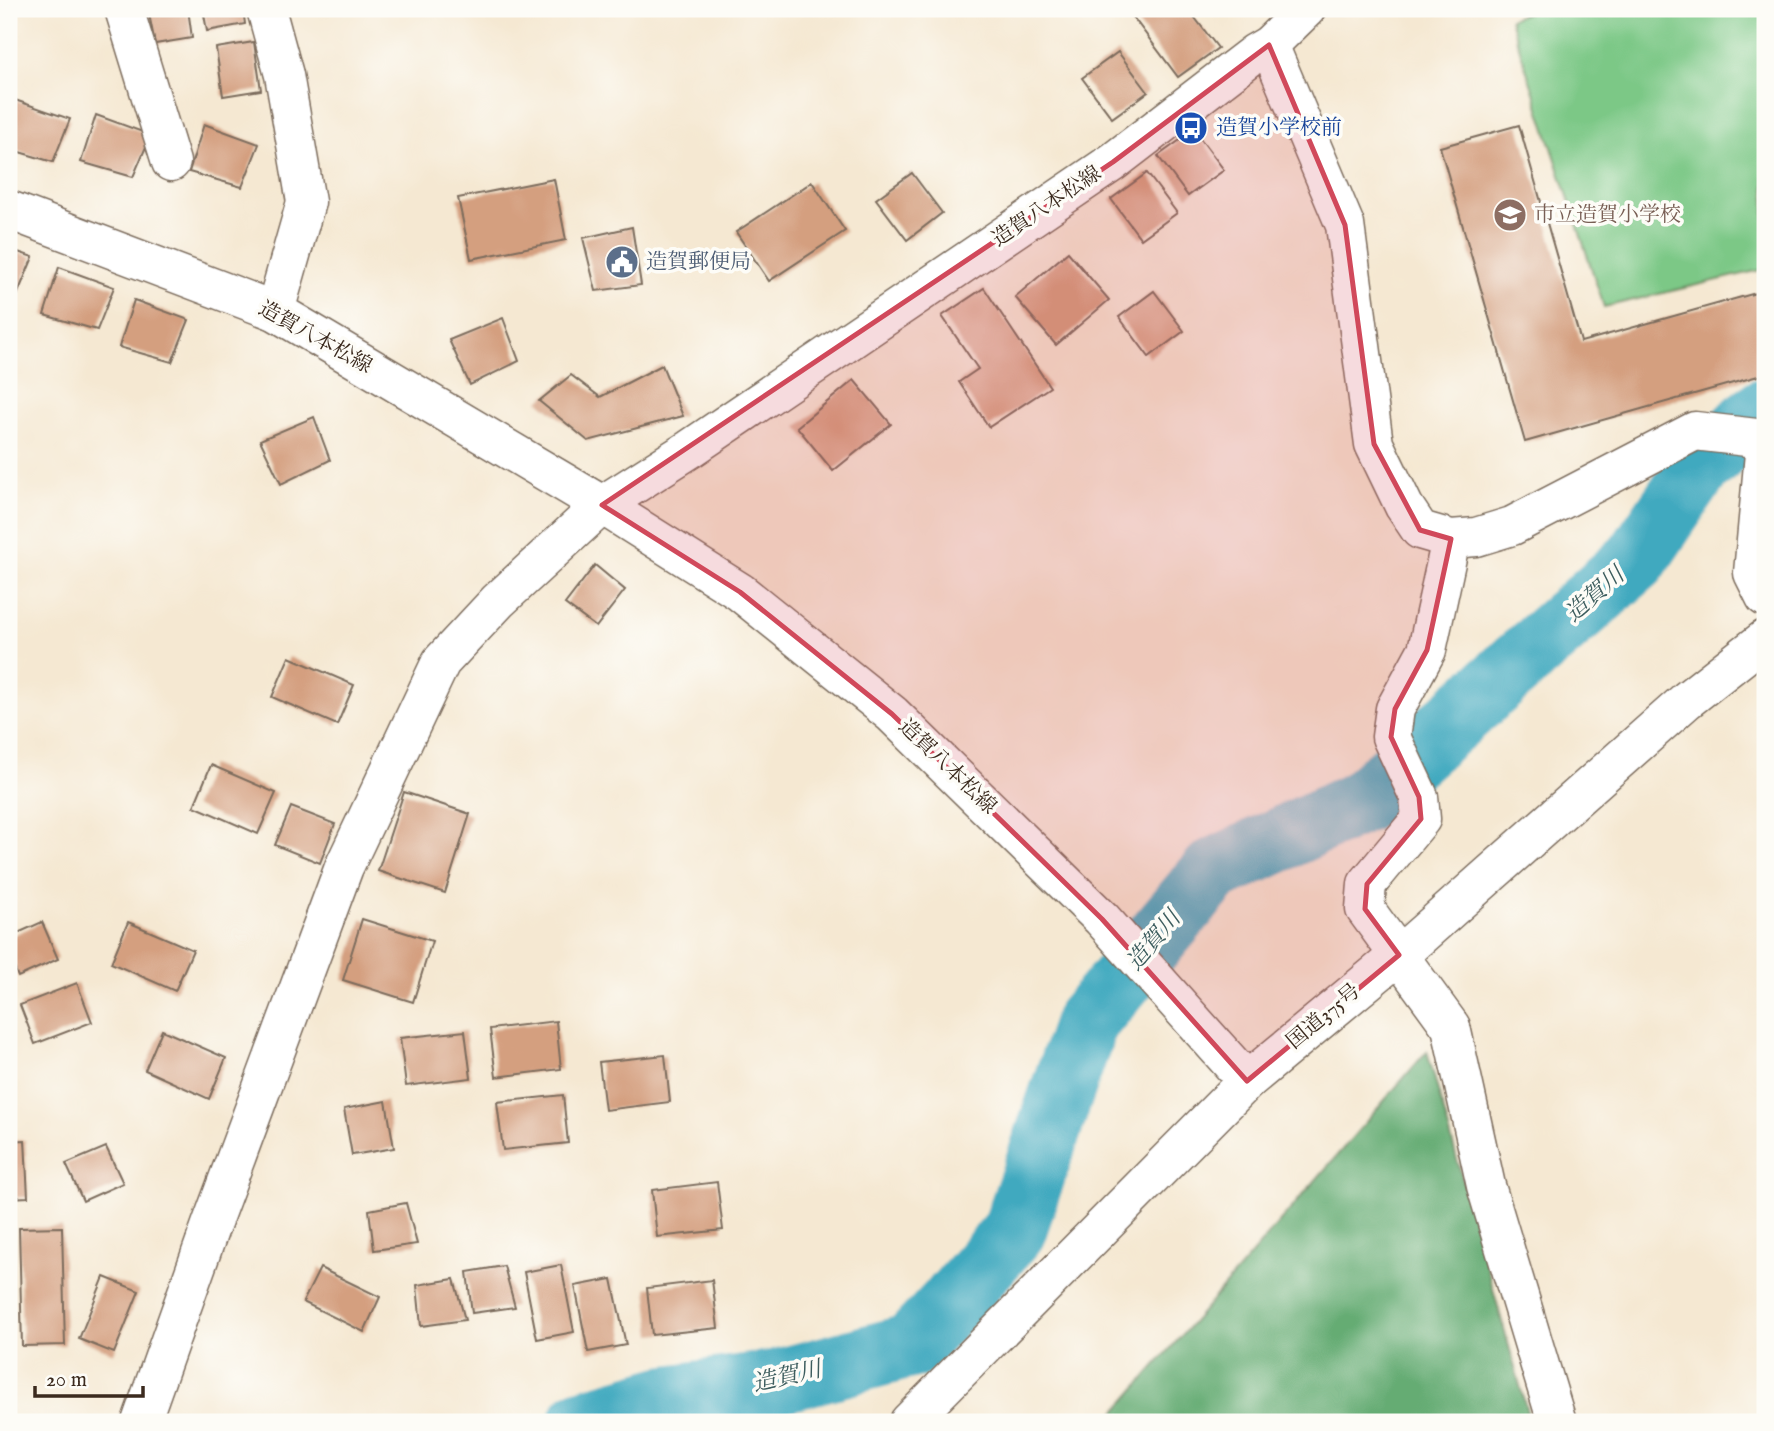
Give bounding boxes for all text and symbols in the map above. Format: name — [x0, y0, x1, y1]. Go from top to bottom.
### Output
bus stop icon: 造賀小学校前 — [1172, 109, 1210, 147]
place label: 造賀小学校前 — [1216, 115, 1342, 142]
street label: 造賀八本松線 — [987, 161, 1107, 253]
school or university icon: 市立造賀小学校 — [1491, 196, 1529, 234]
place label: 市立造賀小学校 — [1534, 202, 1681, 229]
public building icon: 造賀郵便局 — [603, 243, 641, 281]
place label: 造賀郵便局 — [646, 249, 751, 276]
street label: 造賀八本松線 — [253, 296, 377, 380]
water label: 造賀川 — [1559, 559, 1633, 629]
street label: 造賀八本松線 — [892, 714, 1002, 820]
water label: 造賀川 — [1121, 903, 1189, 977]
street label: 国道375号 — [1282, 978, 1366, 1056]
scale bar — [35, 1354, 144, 1398]
water label: 造賀川 — [750, 1354, 827, 1399]
text: 20 m — [46, 1367, 87, 1394]

